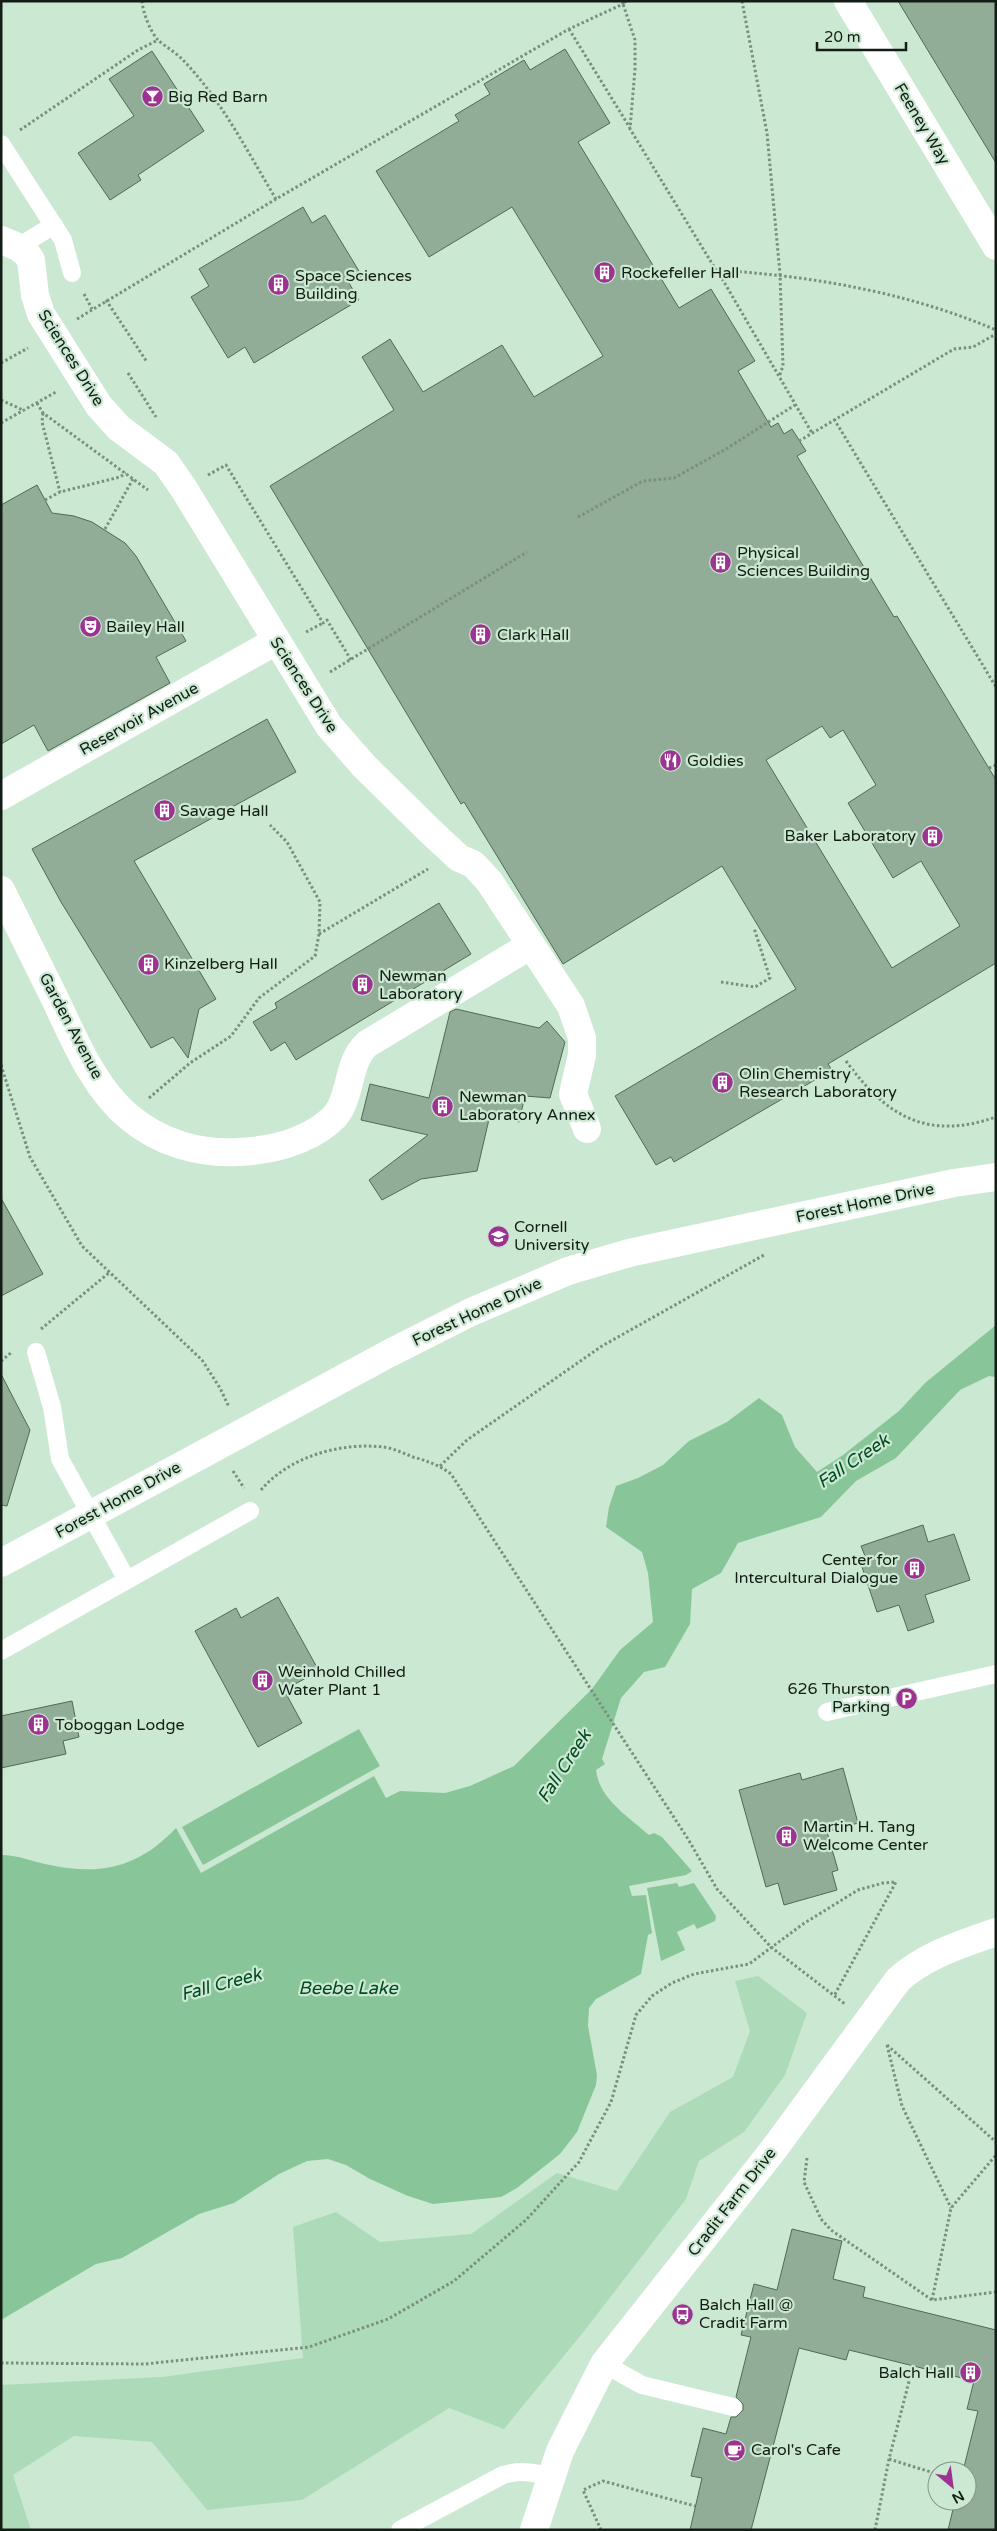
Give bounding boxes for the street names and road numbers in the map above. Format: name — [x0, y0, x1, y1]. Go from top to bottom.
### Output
street label: Feeney Way — [890, 80, 954, 169]
street label: Sciences Drive — [33, 306, 109, 410]
street label: Sciences Drive — [266, 633, 342, 737]
street label: Reservoir Avenue — [76, 678, 202, 760]
street label: Garden Avenue — [35, 970, 107, 1082]
street label: Forest Home Drive — [794, 1179, 936, 1227]
street label: Forest Home Drive — [409, 1273, 545, 1351]
street label: Forest Home Drive — [52, 1457, 184, 1543]
street label: Cradit Farm Drive — [683, 2144, 781, 2260]

